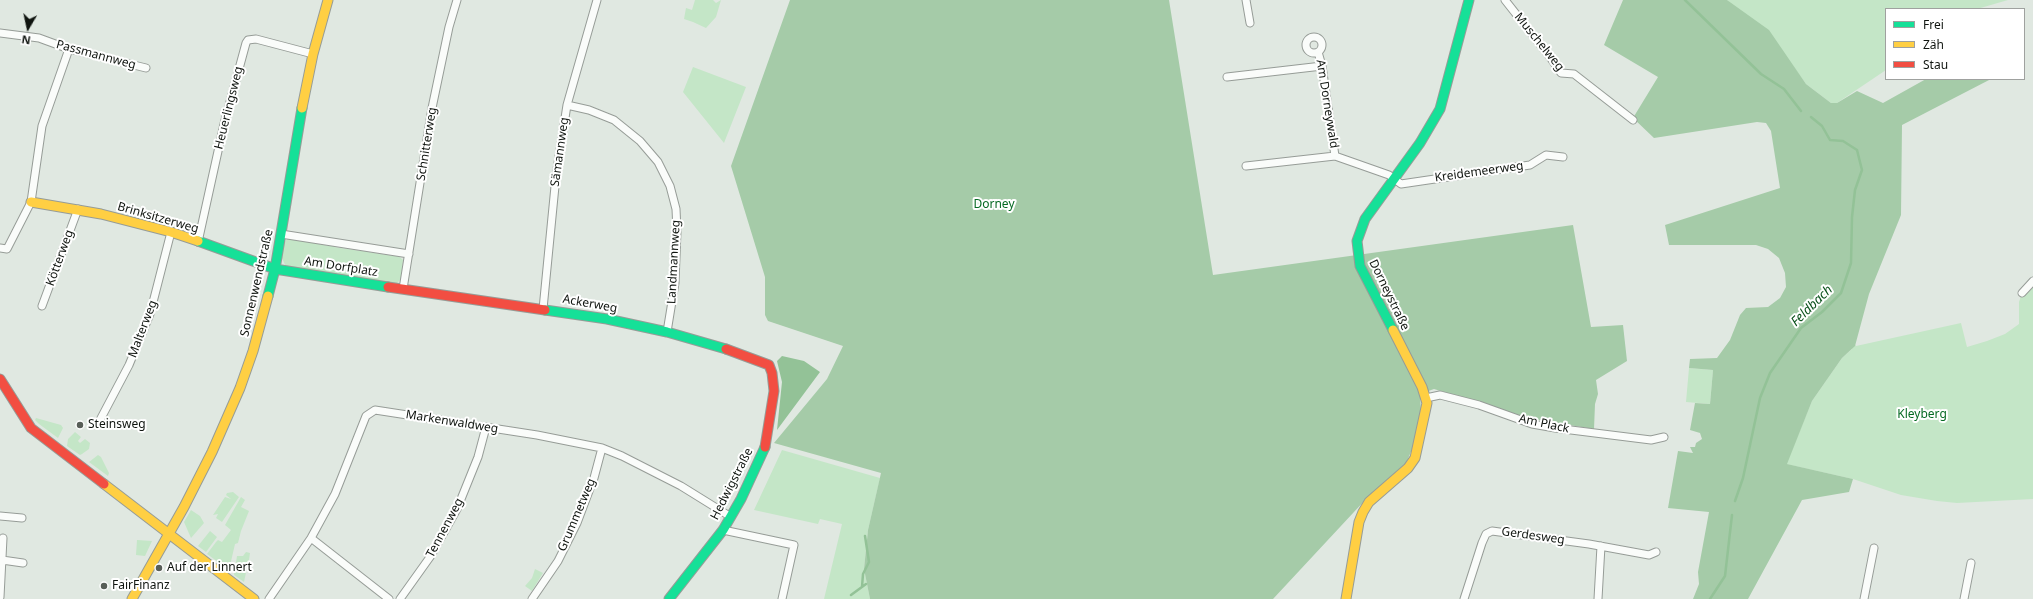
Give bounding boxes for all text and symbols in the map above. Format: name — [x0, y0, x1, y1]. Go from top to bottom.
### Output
north arrow — [8, 8, 48, 48]
legend — [1885, 8, 2025, 80]
street label: Muschelweg — [1511, 10, 1567, 74]
text: Frei — [1923, 16, 1944, 33]
text: N — [20, 32, 32, 48]
text: Zäh — [1923, 36, 1944, 53]
street label: Passmannweg — [55, 37, 137, 73]
text: Stau — [1923, 56, 1948, 73]
street label: Am Dorneywald — [1313, 59, 1341, 149]
street label: Heuerlingsweg — [212, 65, 246, 151]
street label: Schnitterweg — [414, 106, 440, 182]
street label: Sämannweg — [548, 116, 572, 188]
street label: Kreidemeerweg — [1434, 159, 1524, 185]
park label: Dorney — [973, 198, 1015, 212]
street label: Brinksitzerweg — [116, 200, 200, 236]
street label: Landmannweg — [665, 220, 683, 304]
street label: Kötterweg — [43, 228, 77, 288]
street label: Sonnenwendstraße — [238, 228, 276, 338]
street label: Am Dorfplatz — [303, 254, 379, 280]
street label: Dorneystraße — [1366, 257, 1412, 333]
water label: Feldbach — [1788, 282, 1836, 330]
street label: Ackerweg — [562, 292, 618, 316]
street label: Malterweg — [125, 298, 161, 360]
street label: Markenwaldweg — [405, 408, 499, 436]
park label: Kleyberg — [1897, 408, 1947, 422]
street label: Am Plack — [1517, 412, 1571, 436]
place label: Steinsweg — [88, 418, 146, 432]
marker: Steinsweg — [75, 420, 85, 430]
street label: Hedwigstraße — [708, 446, 756, 522]
street label: Grummetweg — [555, 476, 599, 554]
street label: Tennenweg — [423, 496, 467, 560]
street label: Gerdesweg — [1500, 524, 1566, 548]
place label: Auf der Linnert — [167, 561, 252, 575]
marker: Auf der Linnert — [154, 563, 164, 573]
place label: FairFinanz — [112, 579, 170, 593]
marker: FairFinanz — [99, 581, 109, 591]

